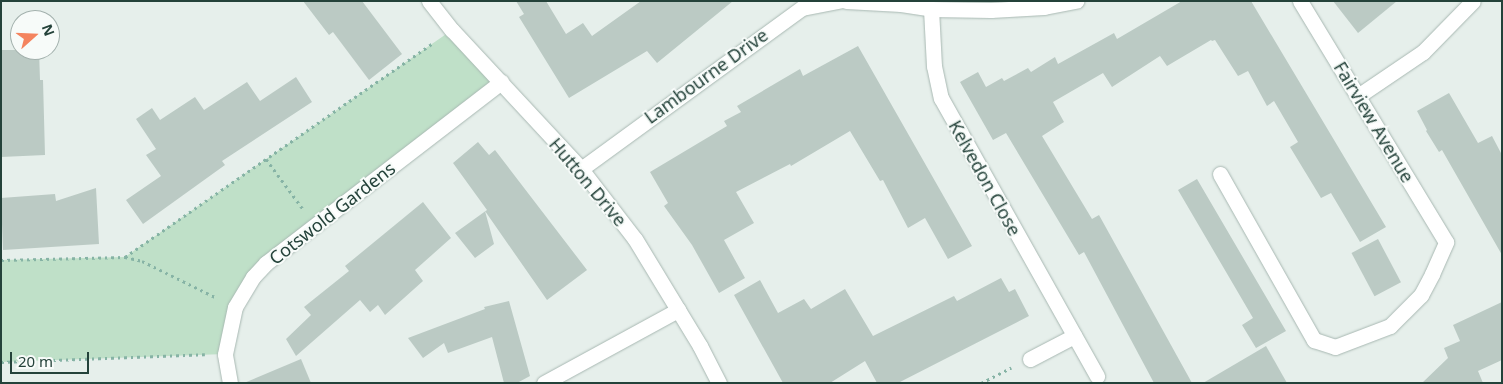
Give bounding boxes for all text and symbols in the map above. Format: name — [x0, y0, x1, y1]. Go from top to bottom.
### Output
north arrow — [10, 10, 60, 60]
text: N — [38, 21, 59, 39]
street label: Lambourne Drive — [640, 24, 772, 128]
street label: Fairview Avenue — [1329, 58, 1419, 186]
street label: Kelvedon Close — [944, 116, 1026, 240]
street label: Hutton Drive — [545, 133, 631, 231]
street label: Cotswold Gardens — [265, 157, 399, 269]
scale bar — [12, 342, 91, 374]
text: 20 m — [18, 351, 53, 371]

